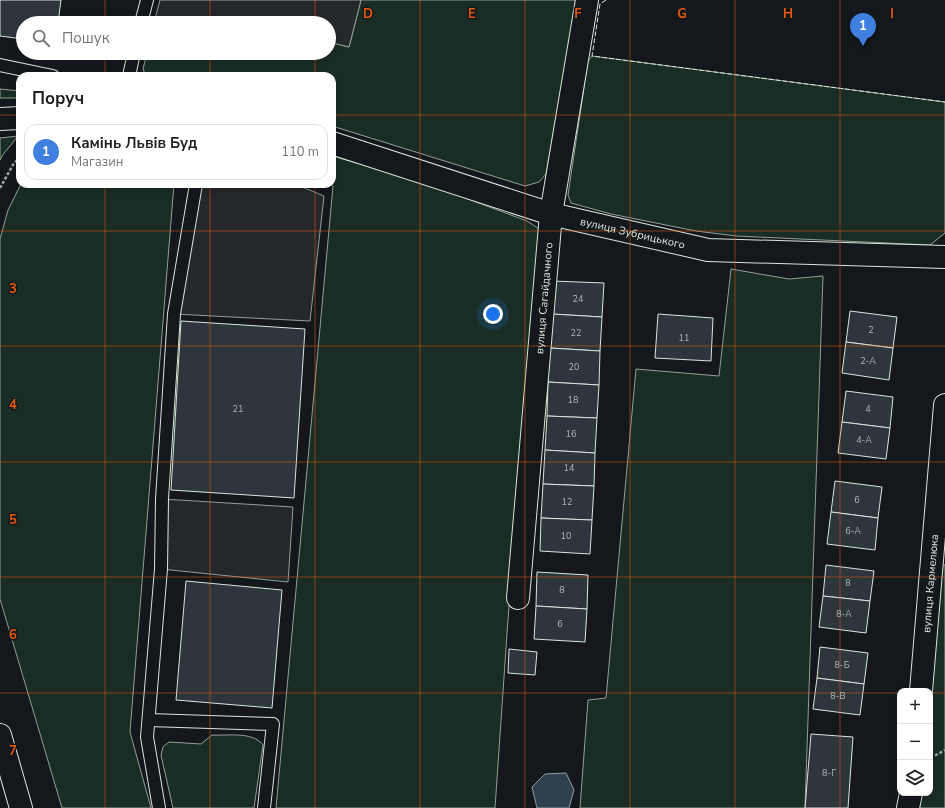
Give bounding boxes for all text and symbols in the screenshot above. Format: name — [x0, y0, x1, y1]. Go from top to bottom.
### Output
text: D — [363, 5, 373, 23]
text: E — [468, 5, 476, 23]
text: F — [574, 5, 582, 23]
text: G — [677, 5, 687, 23]
text: H — [783, 5, 793, 23]
text: I — [890, 5, 894, 23]
pin: 1 — [850, 13, 876, 46]
search box — [16, 16, 336, 60]
icon: search — [30, 27, 52, 49]
text: Пошук — [62, 28, 110, 48]
text: Поруч — [32, 87, 84, 110]
text: Камінь Львів Буд — [71, 133, 197, 153]
text: 1 — [42, 143, 50, 161]
text: 110 m — [281, 143, 319, 161]
text: Магазин — [71, 153, 123, 171]
street label: вулиця Зубрицького — [579, 213, 687, 252]
street label: вулиця Сагайдачного — [531, 242, 556, 355]
text: 3 — [9, 280, 17, 298]
house number: 24 — [573, 293, 584, 305]
your location — [483, 304, 503, 324]
house number: 2 — [868, 324, 874, 336]
house number: 22 — [571, 327, 581, 339]
house number: 11 — [679, 332, 689, 344]
house number: 2-А — [860, 355, 876, 367]
house number: 20 — [569, 361, 579, 373]
house number: 18 — [568, 394, 578, 406]
text: 4 — [9, 396, 17, 414]
house number: 21 — [233, 403, 243, 415]
house number: 4 — [865, 403, 871, 415]
house number: 16 — [566, 428, 576, 440]
house number: 4-А — [856, 434, 872, 446]
house number: 14 — [564, 462, 575, 474]
house number: 6 — [854, 494, 860, 506]
house number: 12 — [562, 496, 572, 508]
text: 5 — [9, 511, 17, 529]
house number: 6-А — [845, 525, 861, 537]
house number: 10 — [561, 530, 571, 542]
street label: вулиця Кармелюка — [918, 533, 942, 633]
house number: 8 — [845, 577, 851, 589]
house number: 8 — [559, 584, 565, 596]
house number: 8-А — [836, 608, 852, 620]
house number: 6 — [557, 618, 563, 630]
text: 6 — [9, 626, 17, 644]
house number: 8-Б — [834, 659, 850, 671]
map controls — [897, 688, 933, 796]
button: + — [897, 688, 933, 724]
house number: 8-В — [830, 690, 846, 702]
button: − — [897, 724, 933, 760]
text: 7 — [9, 742, 17, 760]
button: layers — [897, 760, 933, 796]
house number: 8-Г — [822, 767, 836, 779]

